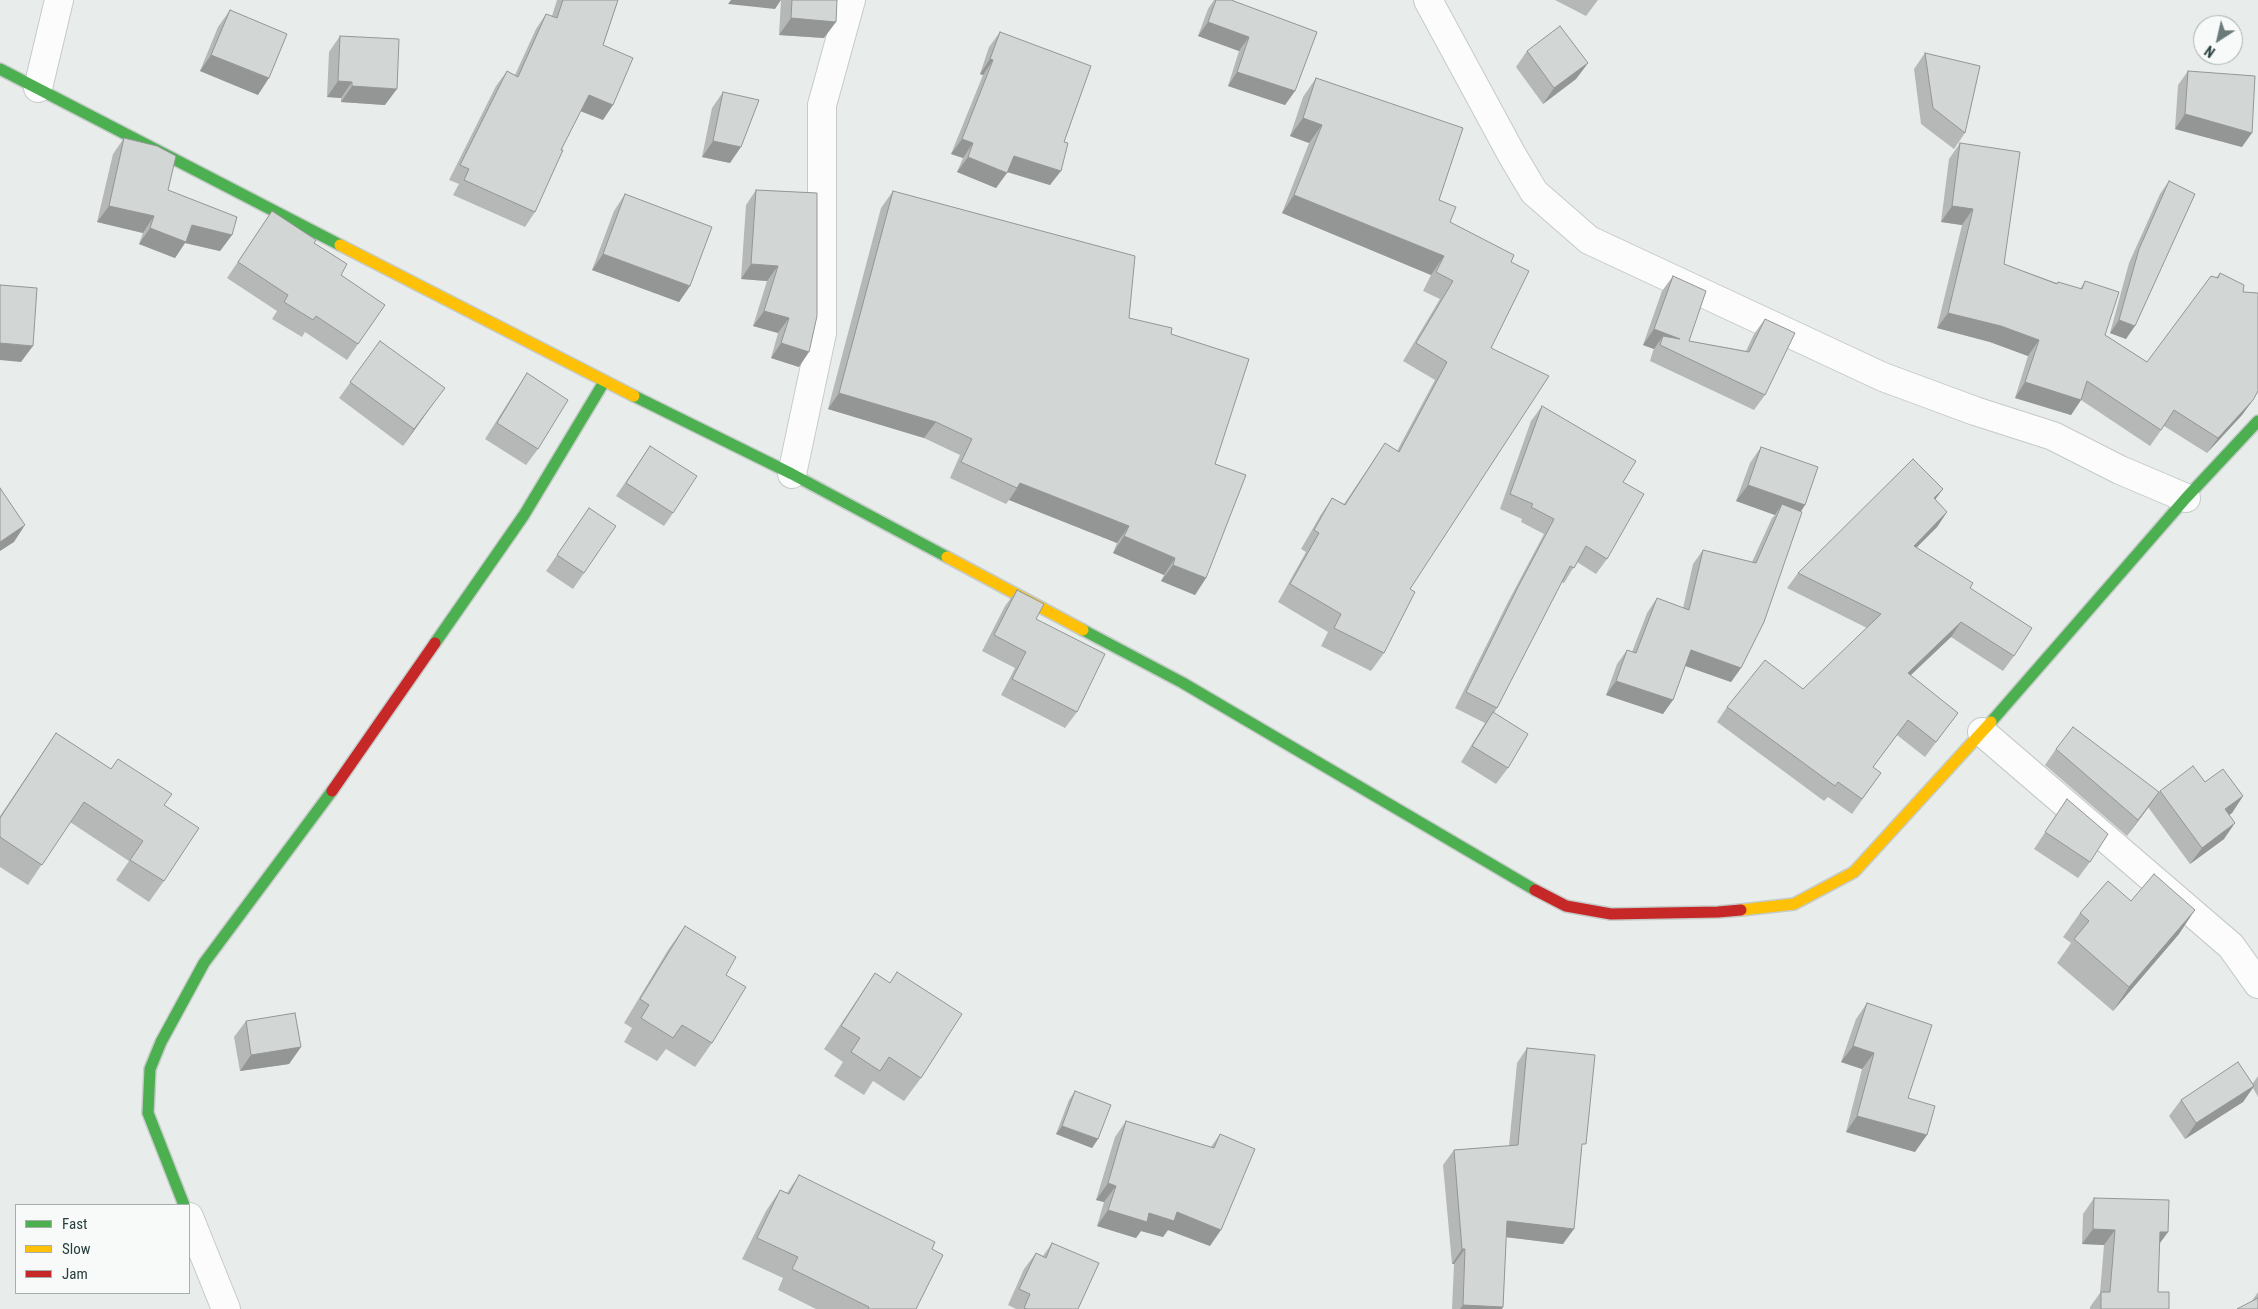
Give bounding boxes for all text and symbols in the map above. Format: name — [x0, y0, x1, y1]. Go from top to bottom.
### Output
north arrow — [2193, 15, 2243, 65]
text: N — [2202, 42, 2218, 60]
legend — [15, 1204, 190, 1294]
text: Fast — [62, 1215, 87, 1233]
text: Slow — [62, 1240, 91, 1258]
text: Jam — [62, 1265, 88, 1283]

